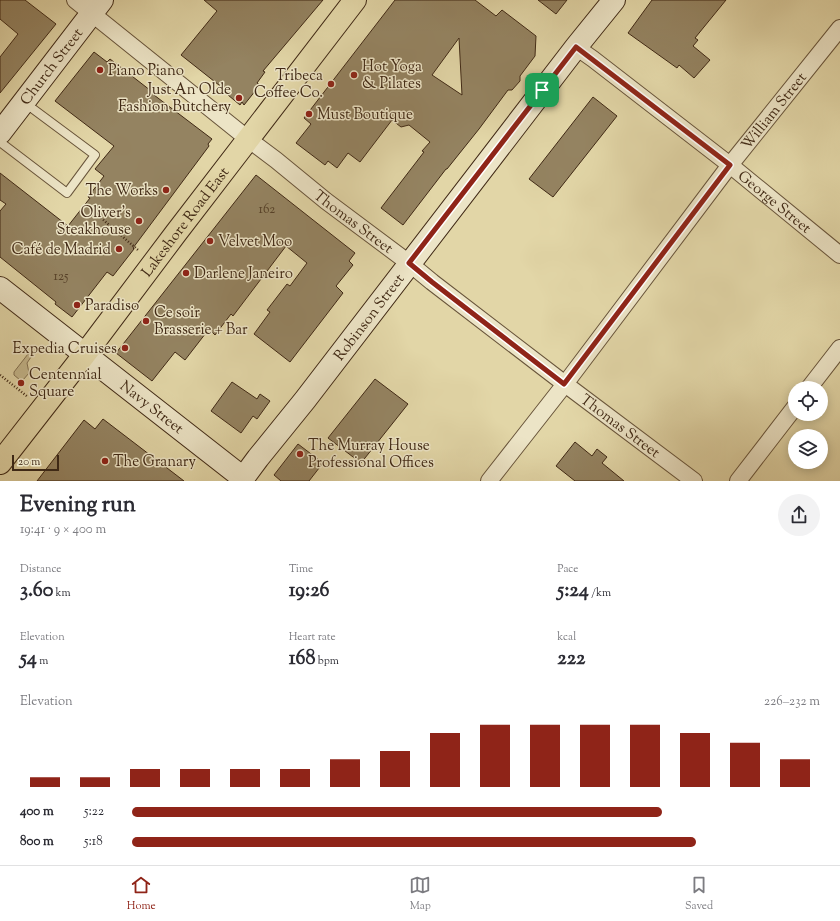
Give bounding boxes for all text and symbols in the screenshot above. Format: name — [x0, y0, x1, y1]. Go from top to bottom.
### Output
street label: Church Street — [16, 24, 89, 110]
place label: Hot Yoga & Pilates — [362, 57, 422, 95]
place label: Piano Piano — [108, 61, 184, 82]
marker: Piano Piano — [95, 65, 105, 75]
place label: Tribeca Coffee Co. — [254, 66, 323, 104]
street label: William Street — [737, 68, 812, 155]
marker: Hot Yoga & Pilates — [349, 70, 359, 80]
pin — [525, 73, 559, 107]
marker: Tribeca Coffee Co. — [326, 79, 336, 89]
icon: arrive — [531, 79, 553, 101]
place label: Just An Olde Fashion Butchery — [118, 80, 232, 118]
marker: Just An Olde Fashion Butchery — [234, 93, 244, 103]
place label: Must Boutique — [317, 105, 413, 126]
marker: Must Boutique — [304, 109, 314, 119]
street label: Lakeshore Road East — [137, 163, 235, 282]
street label: George Street — [733, 166, 815, 239]
place label: The Works — [86, 181, 158, 202]
marker: The Works — [161, 185, 171, 195]
street label: Thomas Street — [308, 186, 397, 260]
house number: 162 — [259, 201, 275, 219]
place label: Oliver's Steakhouse — [56, 203, 131, 241]
marker: Oliver's Steakhouse — [134, 216, 144, 226]
place label: Velvet Moo — [218, 232, 292, 253]
marker: Velvet Moo — [205, 236, 215, 246]
place label: Café de Madrid — [12, 240, 112, 261]
marker: Café de Madrid — [114, 244, 124, 254]
place label: Darlene Janeiro — [194, 264, 293, 285]
house number: 125 — [54, 268, 69, 286]
marker: Darlene Janeiro — [181, 268, 191, 278]
street label: Robinson Street — [330, 270, 410, 366]
place label: Paradiso — [85, 296, 139, 317]
marker: Paradiso — [72, 300, 82, 310]
place label: Ce soir Brasserie + Bar — [154, 303, 248, 341]
marker: Ce soir Brasserie + Bar — [141, 316, 151, 326]
place label: Expedia Cruises — [13, 339, 117, 360]
marker: Expedia Cruises — [120, 343, 130, 353]
place label: Centennial Square — [29, 365, 102, 403]
street label: Navy Street — [115, 376, 188, 440]
marker: Centennial Square — [16, 378, 26, 388]
map controls — [788, 381, 828, 469]
button: locate — [788, 381, 828, 421]
street label: Thomas Street — [575, 390, 664, 464]
button: layers — [788, 429, 828, 469]
place label: The Murray House Professional Offices — [308, 436, 434, 474]
marker: The Murray House Professional Offices — [295, 449, 305, 459]
place label: The Granary — [113, 452, 196, 473]
scale bar — [12, 453, 59, 472]
text: 20 m — [18, 454, 40, 470]
marker: The Granary — [100, 456, 110, 466]
text: Evening run — [20, 490, 136, 522]
button: share — [778, 494, 820, 536]
text: 19:41 · 9 × 400 m — [20, 521, 106, 539]
text: Distance — [20, 561, 61, 577]
text: Time — [289, 561, 313, 577]
text: Pace — [557, 561, 578, 577]
text: 3.60 — [20, 577, 53, 606]
text: 19:26 — [289, 577, 329, 606]
text: 5:24 — [557, 577, 589, 606]
text: km — [53, 585, 71, 601]
text: /km — [589, 585, 611, 601]
text: Elevation — [20, 629, 65, 645]
text: Heart rate — [289, 629, 336, 645]
text: kcal — [557, 629, 576, 645]
text: 54 — [20, 645, 37, 674]
text: 168 — [289, 645, 315, 674]
text: 222 — [557, 645, 585, 674]
text: m — [37, 653, 48, 669]
text: bpm — [315, 653, 339, 669]
text: Elevation — [20, 693, 73, 711]
text: 226–232 m — [764, 693, 820, 711]
text: 400 m — [20, 803, 54, 821]
text: 5:22 — [84, 803, 104, 821]
text: 800 m — [20, 833, 54, 851]
text: 5:18 — [84, 833, 103, 851]
tab: Home — [127, 874, 156, 914]
tab: Map — [409, 874, 431, 914]
tab: Saved — [685, 874, 713, 914]

